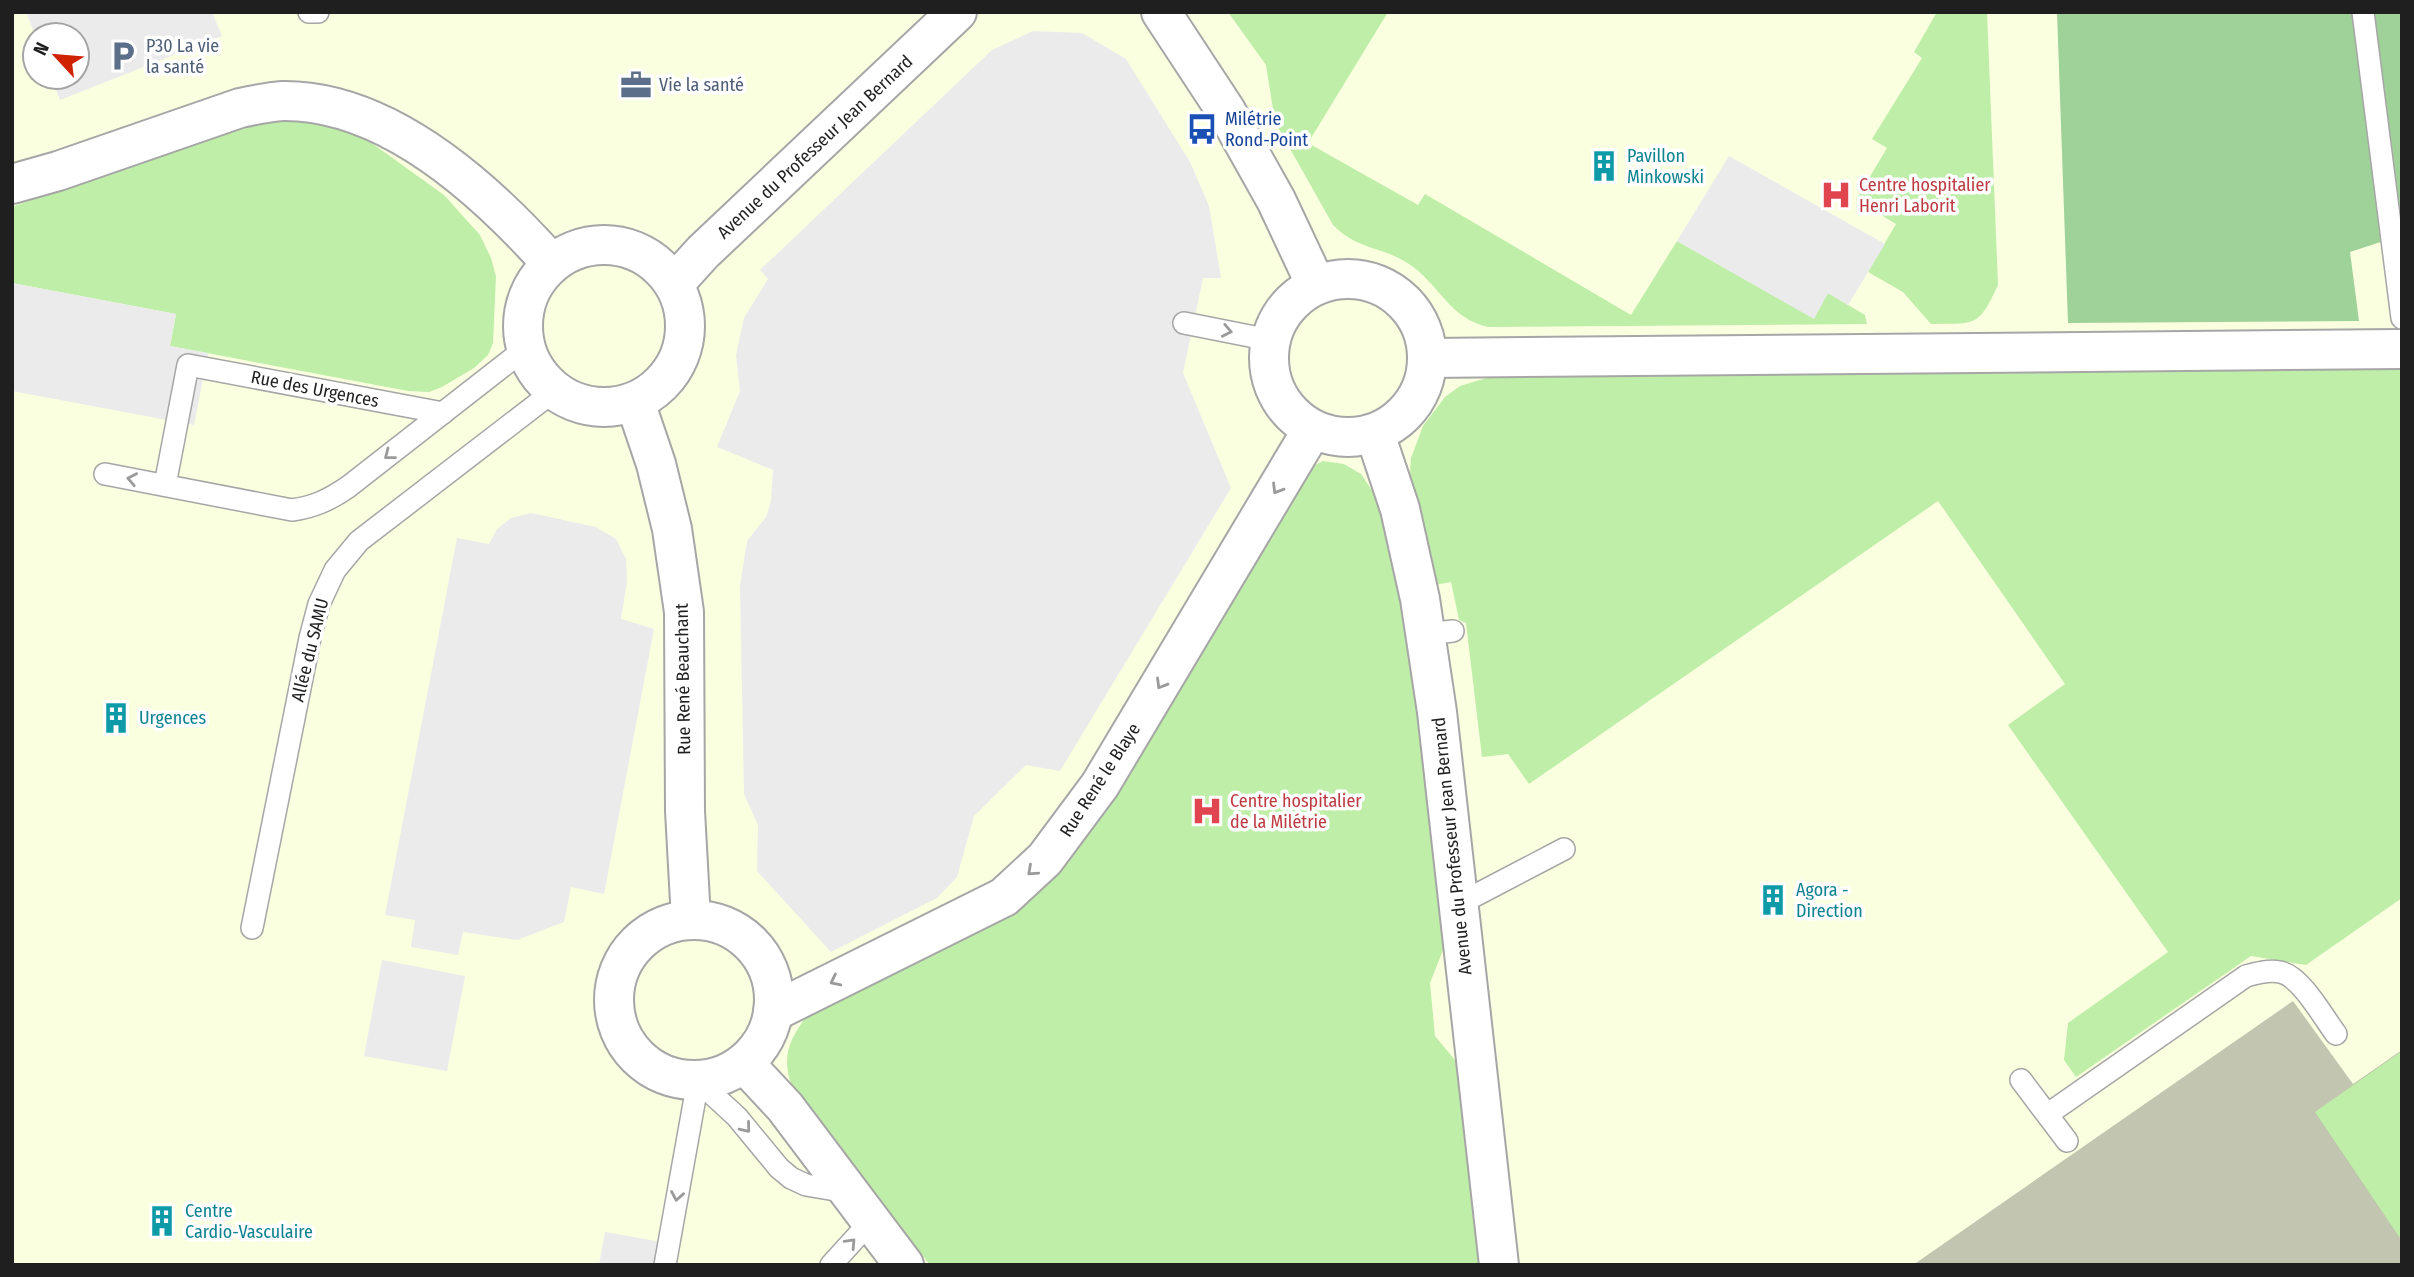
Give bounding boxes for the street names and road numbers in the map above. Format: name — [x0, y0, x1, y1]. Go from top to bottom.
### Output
street label: Avenue du Professeur Jean Bernard — [713, 51, 917, 243]
street label: Rue des Urgences — [249, 366, 381, 412]
street label: Allée du SAMU — [287, 596, 333, 704]
street label: Rue René Beauchant — [671, 603, 695, 755]
street label: Avenue du Professeur Jean Bernard — [1428, 716, 1476, 976]
street label: Rue René le Blaye — [1055, 719, 1145, 841]

